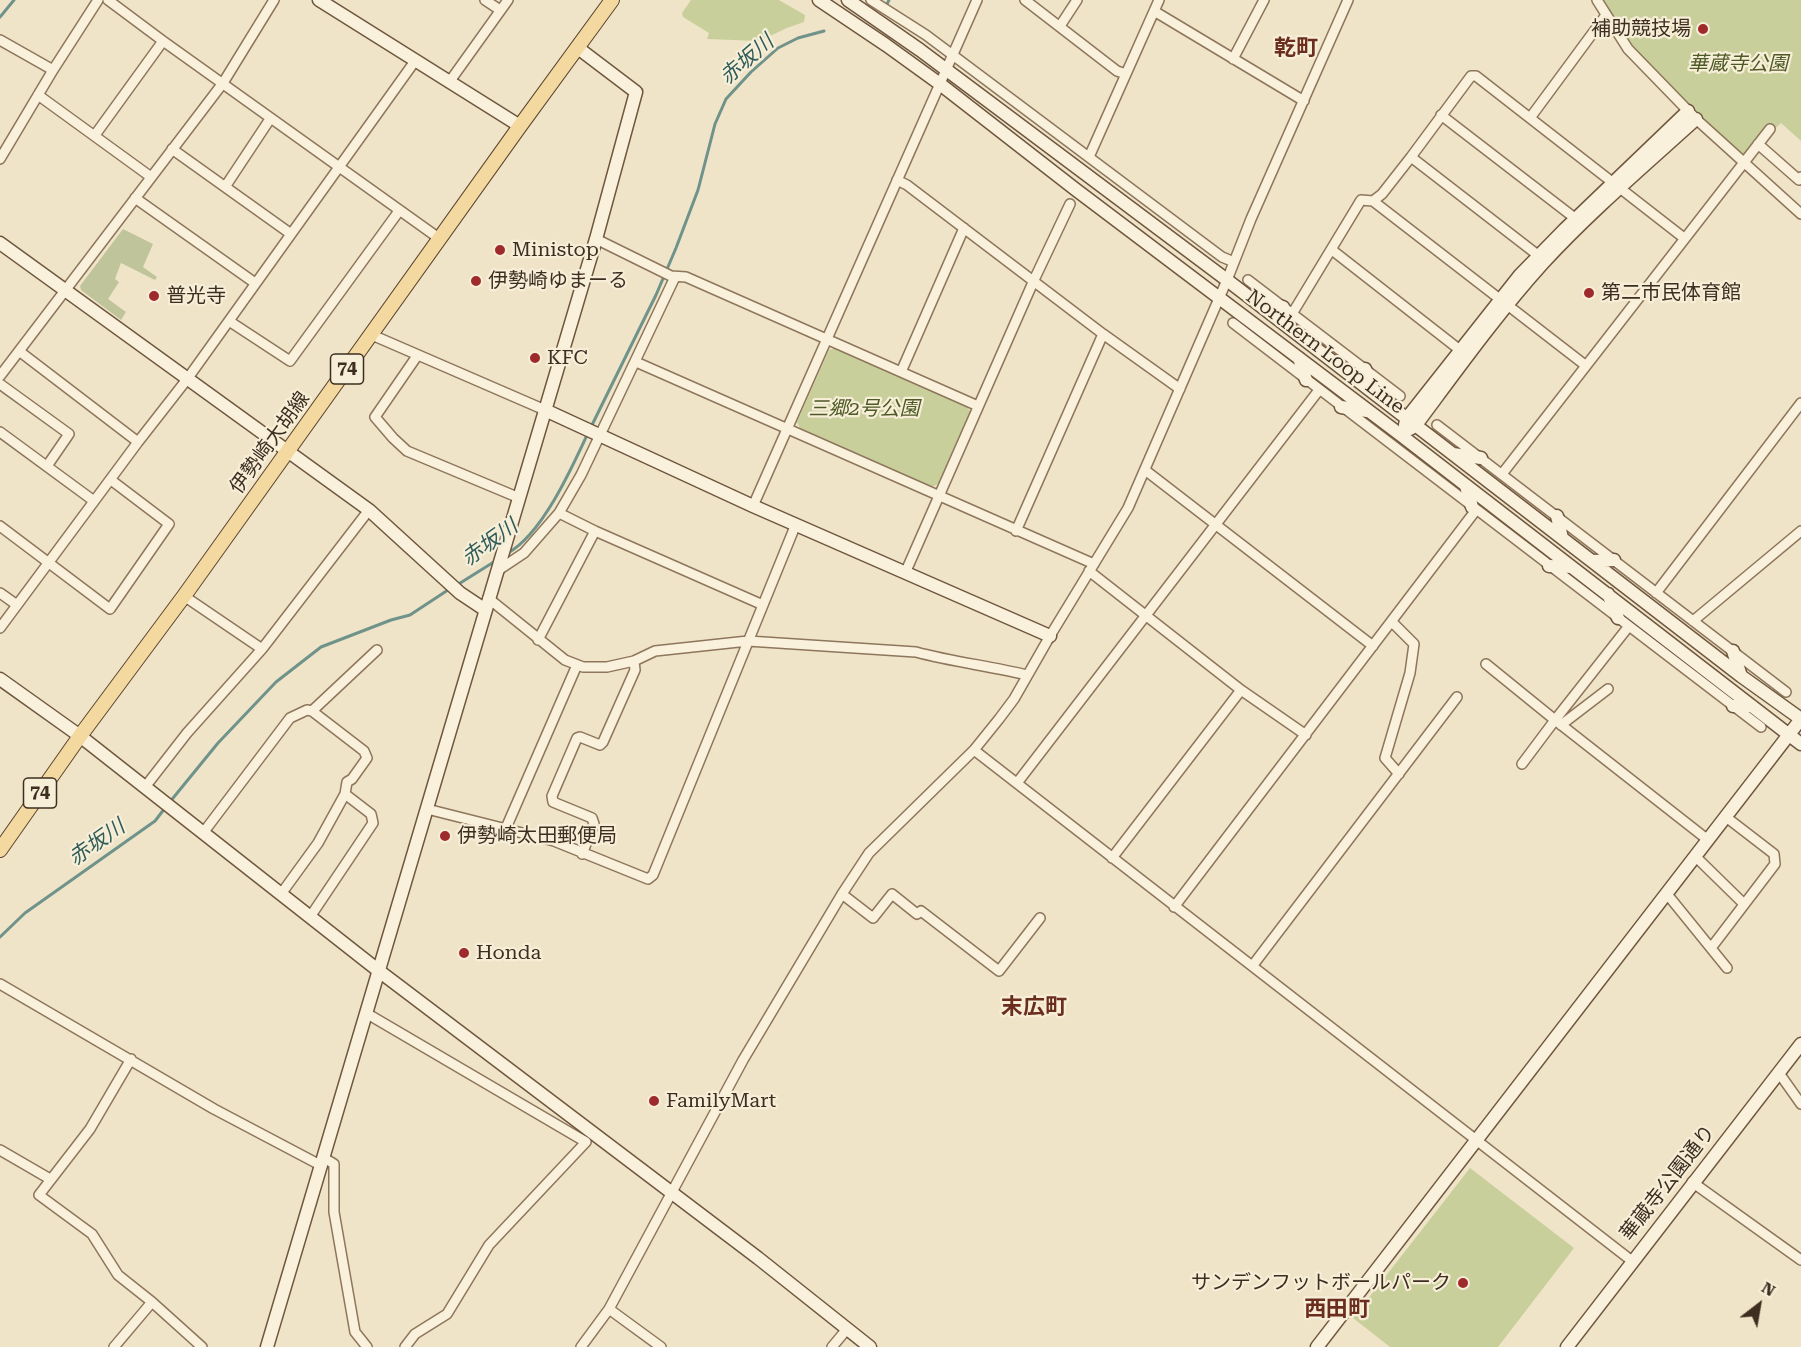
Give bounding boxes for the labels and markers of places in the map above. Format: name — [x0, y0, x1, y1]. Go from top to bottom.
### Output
place label: 補助競技場 — [1591, 17, 1691, 41]
marker: 補助競技場 — [1696, 22, 1710, 36]
place label: Ministop — [512, 238, 599, 262]
marker: Ministop — [493, 243, 507, 257]
place label: 伊勢崎ゆまーる — [488, 269, 628, 293]
marker: 伊勢崎ゆまーる — [469, 274, 483, 288]
place label: 第二市民体育館 — [1601, 281, 1741, 305]
place label: 普光寺 — [166, 284, 226, 308]
marker: 第二市民体育館 — [1582, 286, 1596, 300]
marker: 普光寺 — [147, 289, 161, 303]
place label: KFC — [547, 346, 588, 370]
marker: KFC — [528, 351, 542, 365]
place label: 伊勢崎太田郵便局 — [457, 824, 617, 848]
marker: 伊勢崎太田郵便局 — [438, 829, 452, 843]
place label: Honda — [476, 941, 541, 965]
marker: Honda — [457, 946, 471, 960]
place label: FamilyMart — [666, 1089, 776, 1113]
marker: FamilyMart — [647, 1094, 661, 1108]
place label: サンデンフットボールパーク — [1191, 1271, 1451, 1295]
marker: サンデンフットボールパーク — [1456, 1276, 1470, 1290]

